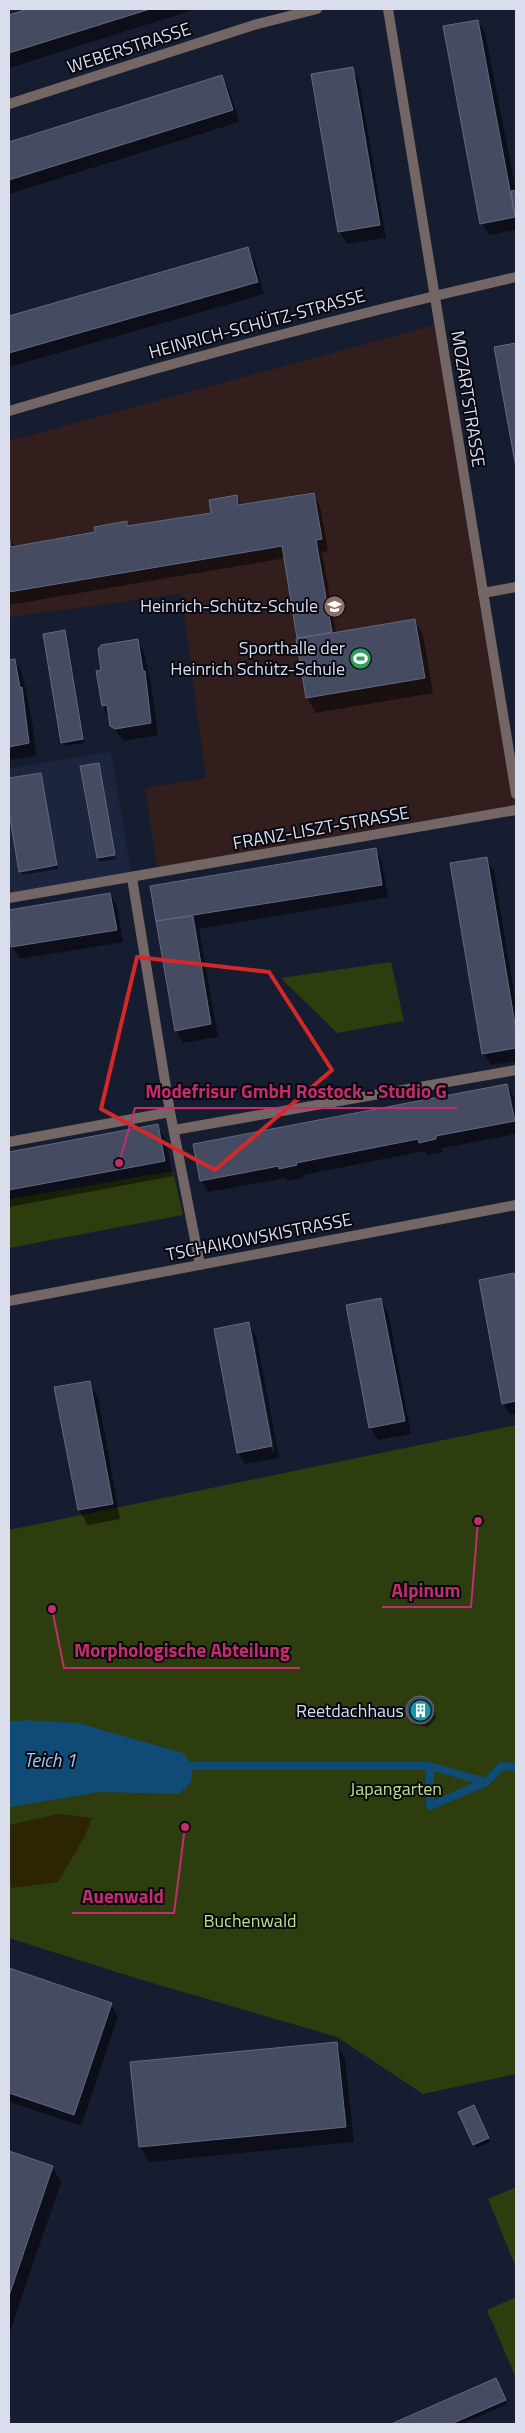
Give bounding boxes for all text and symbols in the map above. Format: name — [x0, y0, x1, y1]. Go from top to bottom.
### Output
street label: WEBERSTRASSE — [64, 15, 194, 80]
street label: HEINRICH-SCHÜTZ-STRASSE — [146, 282, 368, 365]
street label: MOZARTSTRASSE — [444, 329, 493, 469]
place label: Heinrich-Schütz-Schule — [140, 592, 318, 619]
school or university icon: Heinrich-Schütz-Schule — [322, 594, 346, 618]
place label: Sporthalle der Heinrich Schütz-Schule — [170, 634, 345, 682]
sports icon: Sporthalle der Heinrich Schütz-Schule — [349, 646, 373, 670]
street label: FRANZ-LISZT-STRASSE — [231, 799, 411, 856]
callout: Modefrisur GmbH Rostock - Studio G — [135, 1074, 457, 1108]
text: Modefrisur GmbH Rostock - Studio G — [145, 1076, 447, 1105]
street label: TSCHAIKOWSKISTRASSE — [164, 1205, 354, 1268]
callout: Alpinum — [382, 1573, 471, 1607]
text: Alpinum — [392, 1575, 460, 1604]
callout: Morphologische Abteilung — [64, 1634, 300, 1668]
text: Morphologische Abteilung — [74, 1635, 290, 1664]
place label: Reetdachhaus — [296, 1697, 404, 1724]
building icon: Reetdachhaus — [408, 1699, 432, 1723]
water label: Teich 1 — [24, 1745, 76, 1774]
park label: Japangarten — [350, 1775, 442, 1802]
callout: Auenwald — [72, 1879, 174, 1913]
text: Auenwald — [82, 1881, 164, 1910]
park label: Buchenwald — [203, 1907, 297, 1934]

